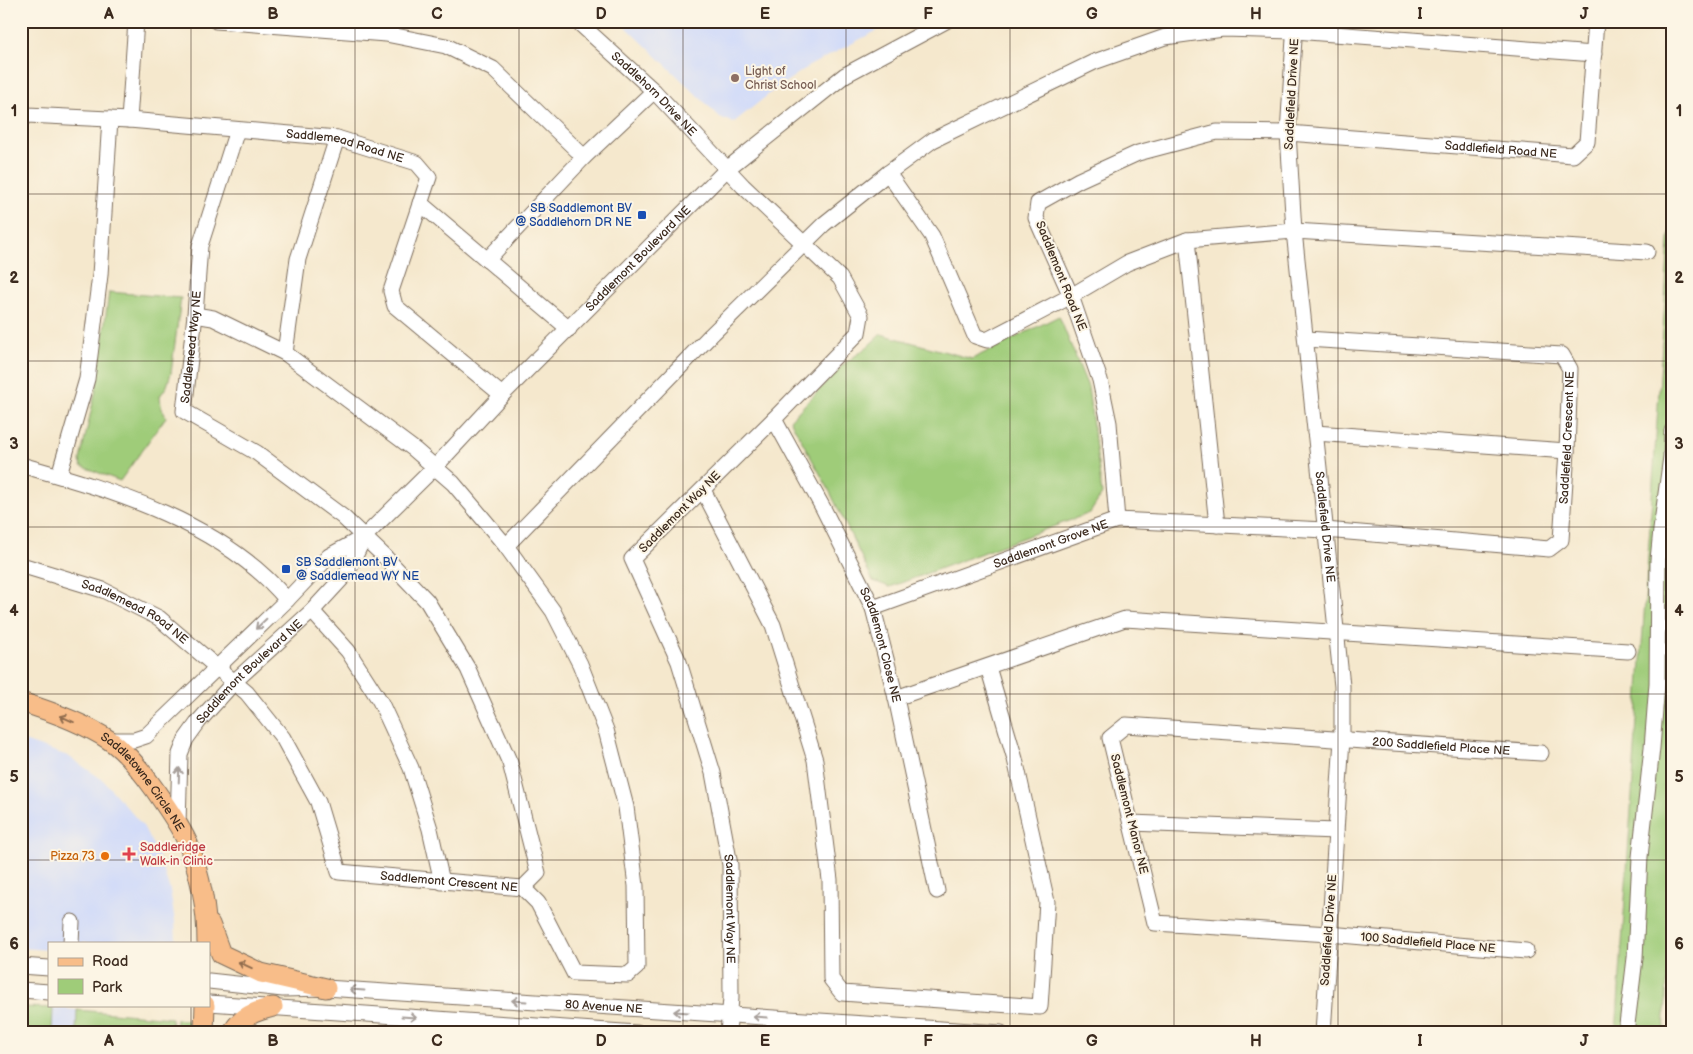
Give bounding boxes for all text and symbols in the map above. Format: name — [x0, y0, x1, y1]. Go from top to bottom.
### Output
text: A — [103, 5, 114, 24]
text: B — [267, 5, 279, 24]
text: C — [431, 5, 443, 24]
text: D — [595, 5, 607, 24]
text: E — [760, 5, 770, 24]
text: F — [923, 5, 933, 24]
text: G — [1086, 5, 1098, 24]
text: H — [1250, 5, 1262, 24]
text: I — [1417, 5, 1423, 24]
text: J — [1580, 5, 1589, 24]
street label: Saddlefield Drive NE — [1282, 38, 1302, 150]
street label: Saddlehorn Drive NE — [608, 48, 700, 139]
place label: Light of Christ School — [745, 64, 817, 93]
marker: Light of Christ School — [729, 72, 741, 84]
text: 1 — [11, 102, 17, 121]
text: 1 — [1676, 102, 1682, 121]
street label: Saddlemead Road NE — [285, 126, 406, 166]
street label: Saddlefield Road NE — [1444, 138, 1558, 161]
place label: SB Saddlemont BV @ Saddlehorn DR NE — [515, 201, 633, 230]
street label: Saddlemont Boulevard NE — [582, 202, 694, 314]
marker: SB Saddlemont BV @ Saddlehorn DR NE — [636, 209, 648, 221]
street label: Saddlemont Road NE — [1032, 219, 1090, 333]
text: 2 — [9, 269, 19, 288]
text: 2 — [1674, 269, 1684, 288]
street label: Saddlemead Way NE — [177, 290, 204, 404]
street label: Saddlefield Crescent NE — [1556, 371, 1577, 505]
text: 3 — [9, 435, 19, 454]
text: 3 — [1674, 435, 1684, 454]
street label: Saddlemont Way NE — [636, 468, 724, 556]
street label: Saddlefield Drive NE — [1312, 471, 1339, 583]
street label: Saddlemont Grove NE — [991, 516, 1110, 571]
place label: SB Saddlemont BV @ Saddlemead WY NE — [296, 555, 419, 584]
marker: SB Saddlemont BV @ Saddlemead WY NE — [280, 563, 292, 575]
street label: Saddlemead Road NE — [80, 576, 191, 647]
street label: Saddlemont Close NE — [856, 585, 904, 704]
text: 4 — [9, 602, 19, 621]
text: 4 — [1674, 602, 1684, 621]
street label: Saddlemont Boulevard NE — [193, 616, 305, 727]
one-way arrow — [255, 618, 267, 630]
one-way arrow — [60, 713, 75, 723]
street label: Saddletowne Circle NE — [98, 729, 188, 834]
street label: 200 Saddlefield Place NE — [1372, 734, 1511, 758]
street label: Saddlemont Manor NE — [1107, 752, 1151, 876]
one-way arrow — [175, 767, 184, 783]
text: 5 — [9, 768, 19, 787]
text: 5 — [1674, 768, 1684, 787]
place label: Saddleridge Walk-in Clinic — [140, 840, 213, 869]
marker: Saddleridge Walk-in Clinic — [122, 847, 136, 861]
place label: Pizza 73 — [50, 849, 95, 864]
marker: Pizza 73 — [99, 850, 111, 862]
street label: Saddlemont Way NE — [721, 853, 738, 964]
street label: Saddlemont Crescent NE — [380, 868, 518, 895]
street label: Saddlefield Drive NE — [1318, 874, 1340, 986]
street label: 100 Saddlefield Place NE — [1360, 930, 1496, 956]
text: 6 — [9, 935, 19, 954]
text: 6 — [1674, 935, 1684, 954]
legend — [48, 942, 210, 1006]
text: Road — [92, 952, 128, 971]
one-way arrow — [238, 960, 253, 970]
text: Park — [92, 978, 123, 997]
one-way arrow — [349, 986, 365, 995]
one-way arrow — [511, 996, 527, 1006]
street label: 80 Avenue NE — [565, 996, 643, 1017]
one-way arrow — [673, 1007, 689, 1016]
one-way arrow — [401, 1012, 417, 1021]
one-way arrow — [753, 1012, 769, 1022]
text: A — [103, 1032, 114, 1051]
text: B — [267, 1032, 279, 1051]
text: C — [431, 1032, 443, 1051]
text: D — [595, 1032, 607, 1051]
text: E — [760, 1032, 770, 1051]
text: F — [923, 1032, 933, 1051]
text: G — [1086, 1032, 1098, 1051]
text: H — [1250, 1032, 1262, 1051]
text: I — [1417, 1032, 1423, 1051]
text: J — [1580, 1032, 1589, 1051]

